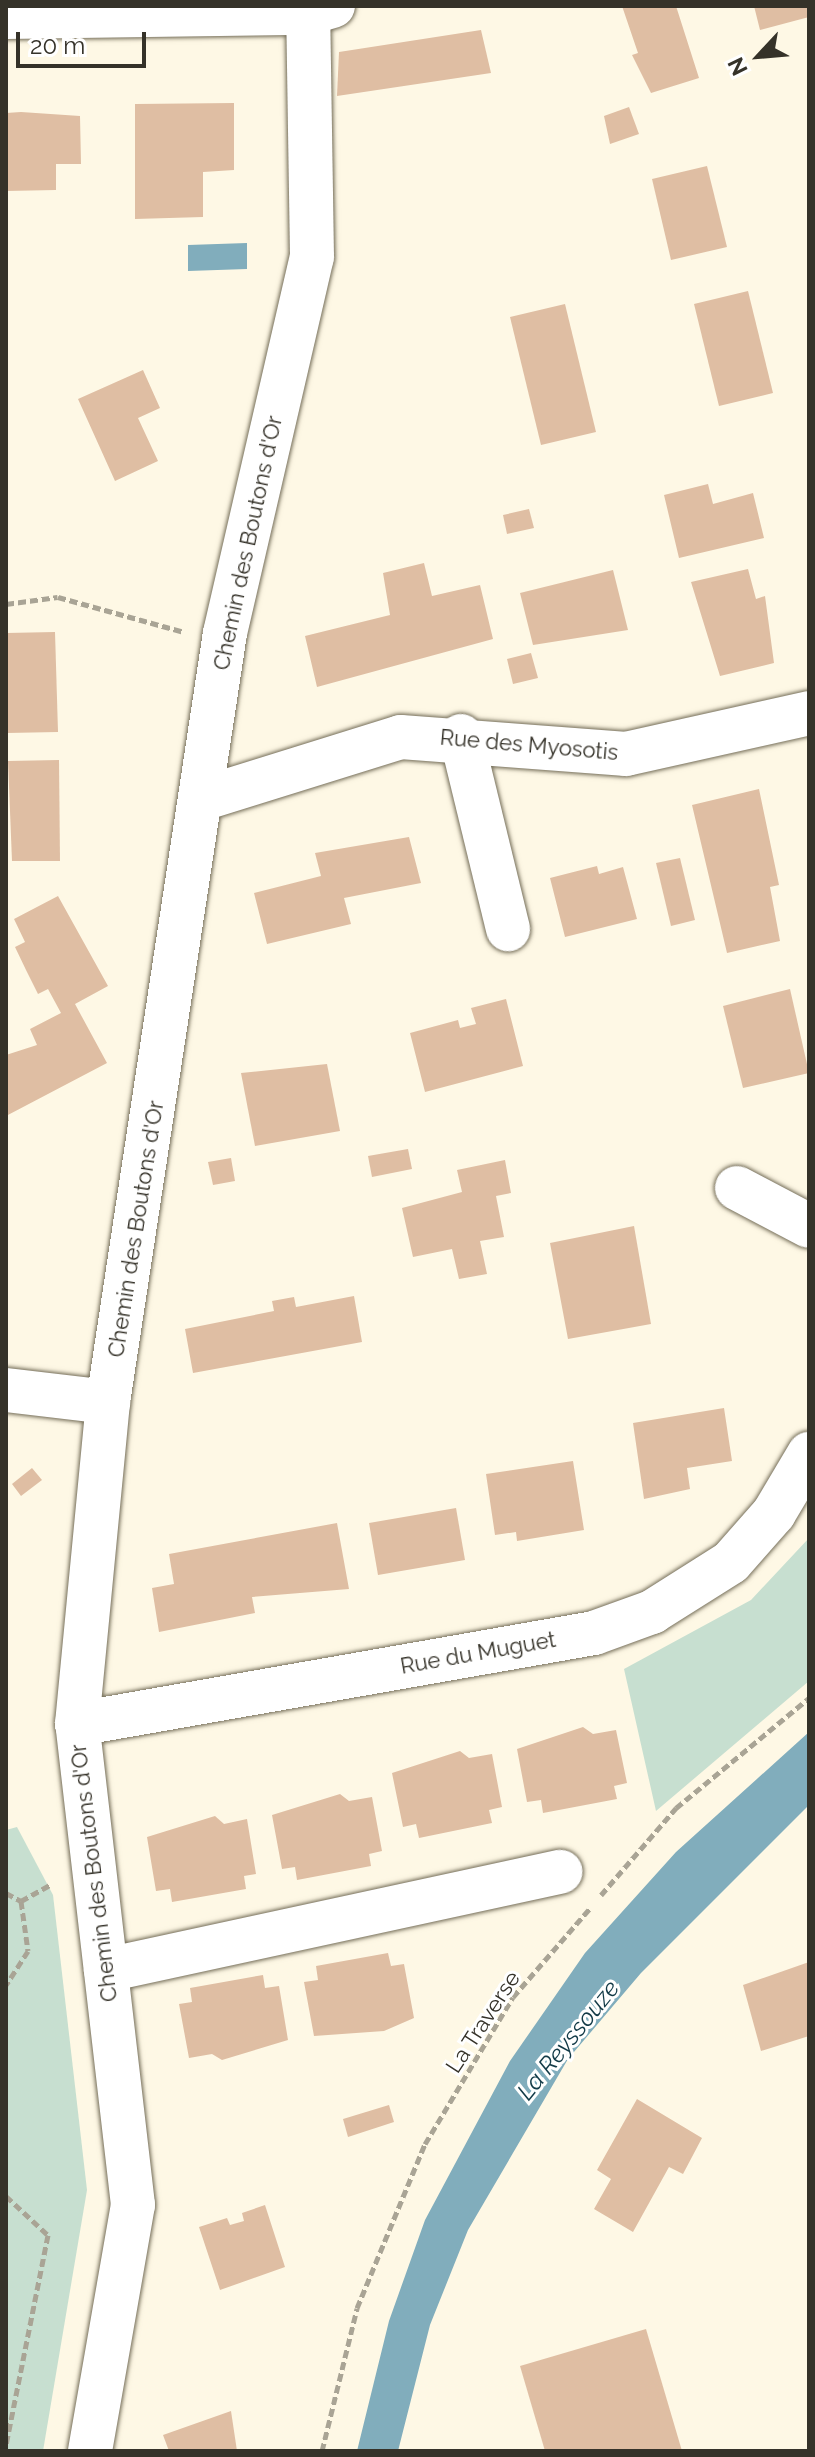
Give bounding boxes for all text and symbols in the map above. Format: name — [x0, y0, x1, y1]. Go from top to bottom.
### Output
scale bar — [20, 16, 150, 66]
north arrow — [719, 16, 799, 96]
text: 20 m — [30, 31, 85, 60]
text: N — [722, 53, 753, 80]
street label: Chemin des Boutons d'Or — [208, 413, 288, 673]
street label: Rue des Myosotis — [439, 724, 619, 766]
street label: Chemin des Boutons d'Or — [103, 1099, 169, 1359]
street label: Rue du Muguet — [398, 1626, 558, 1680]
street label: Chemin des Boutons d'Or — [65, 1743, 123, 2003]
street label: La Traverse — [440, 1966, 526, 2078]
water label: La Reyssouze — [511, 1974, 625, 2106]

